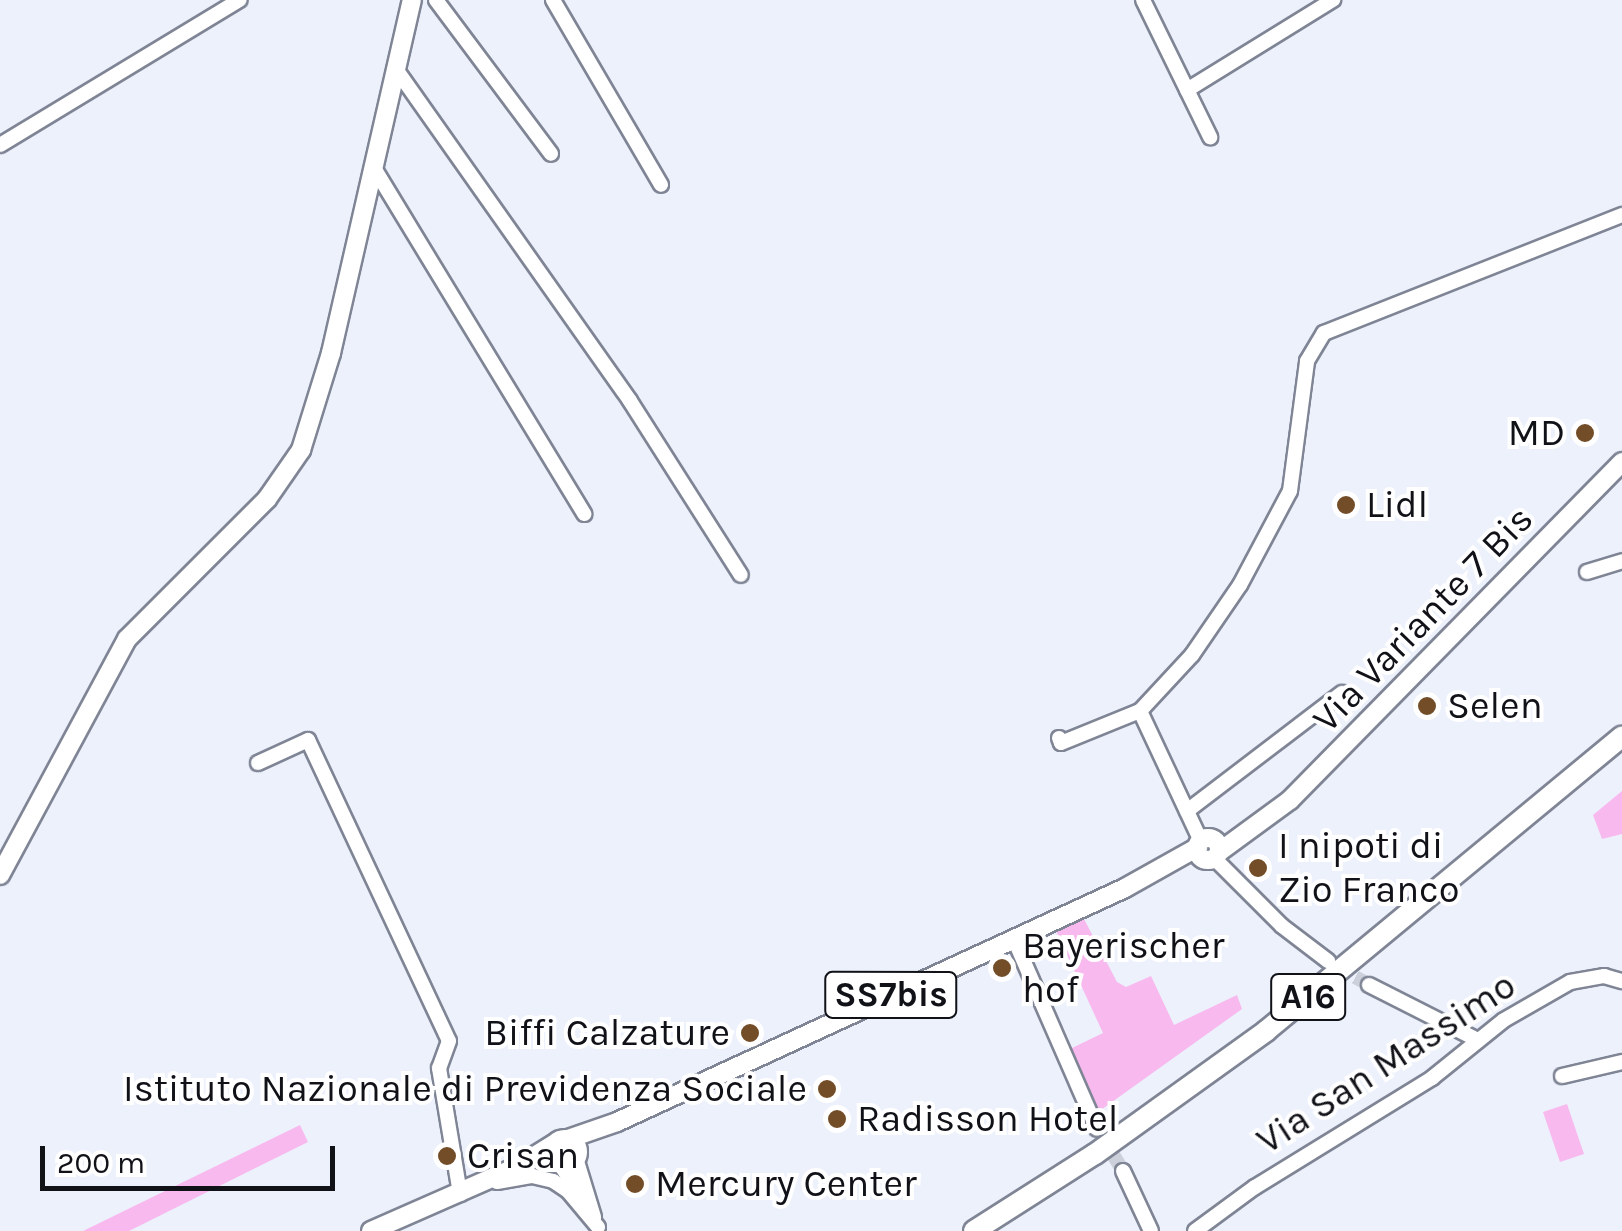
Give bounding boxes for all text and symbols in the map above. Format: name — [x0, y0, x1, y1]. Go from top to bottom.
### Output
place label: MD — [1508, 410, 1565, 456]
marker: MD — [1574, 422, 1596, 444]
place label: Lidl — [1366, 482, 1428, 528]
marker: Lidl — [1335, 494, 1357, 516]
street label: Via Variante 7 Bis — [1303, 496, 1543, 742]
place label: Selen — [1447, 683, 1543, 729]
marker: Selen — [1416, 695, 1438, 717]
place label: I nipoti di Zio Franco — [1278, 823, 1459, 912]
marker: I nipoti di Zio Franco — [1247, 857, 1269, 879]
place label: Bayerischer hof — [1022, 923, 1225, 1012]
marker: Bayerischer hof — [991, 957, 1013, 979]
street label: Via San Massimo — [1248, 962, 1524, 1164]
road number: SS7bis — [824, 965, 958, 1025]
road number: A16 — [1268, 967, 1348, 1027]
place label: Biffi Calzature — [484, 1010, 730, 1056]
marker: Biffi Calzature — [739, 1022, 761, 1044]
place label: Istituto Nazionale di Previdenza Sociale — [123, 1066, 807, 1112]
marker: Istituto Nazionale di Previdenza Sociale — [816, 1078, 838, 1100]
place label: Radisson Hotel — [857, 1096, 1118, 1142]
marker: Radisson Hotel — [826, 1108, 848, 1130]
scale bar — [45, 1126, 340, 1188]
place label: Crisan — [467, 1133, 579, 1179]
text: 200 m — [57, 1145, 145, 1181]
marker: Crisan — [436, 1145, 458, 1167]
place label: Mercury Center — [655, 1161, 917, 1207]
marker: Mercury Center — [624, 1173, 646, 1195]

